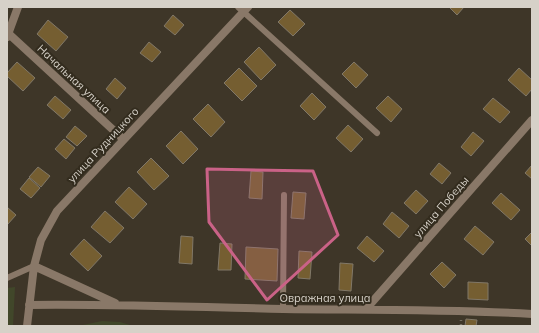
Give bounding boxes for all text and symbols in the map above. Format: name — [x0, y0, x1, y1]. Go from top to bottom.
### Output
street label: Начальная улица — [35, 42, 113, 116]
street label: улица Рудницкого — [64, 104, 142, 186]
street label: улица Победы — [410, 173, 472, 241]
street label: Овражная улица — [279, 291, 371, 305]

